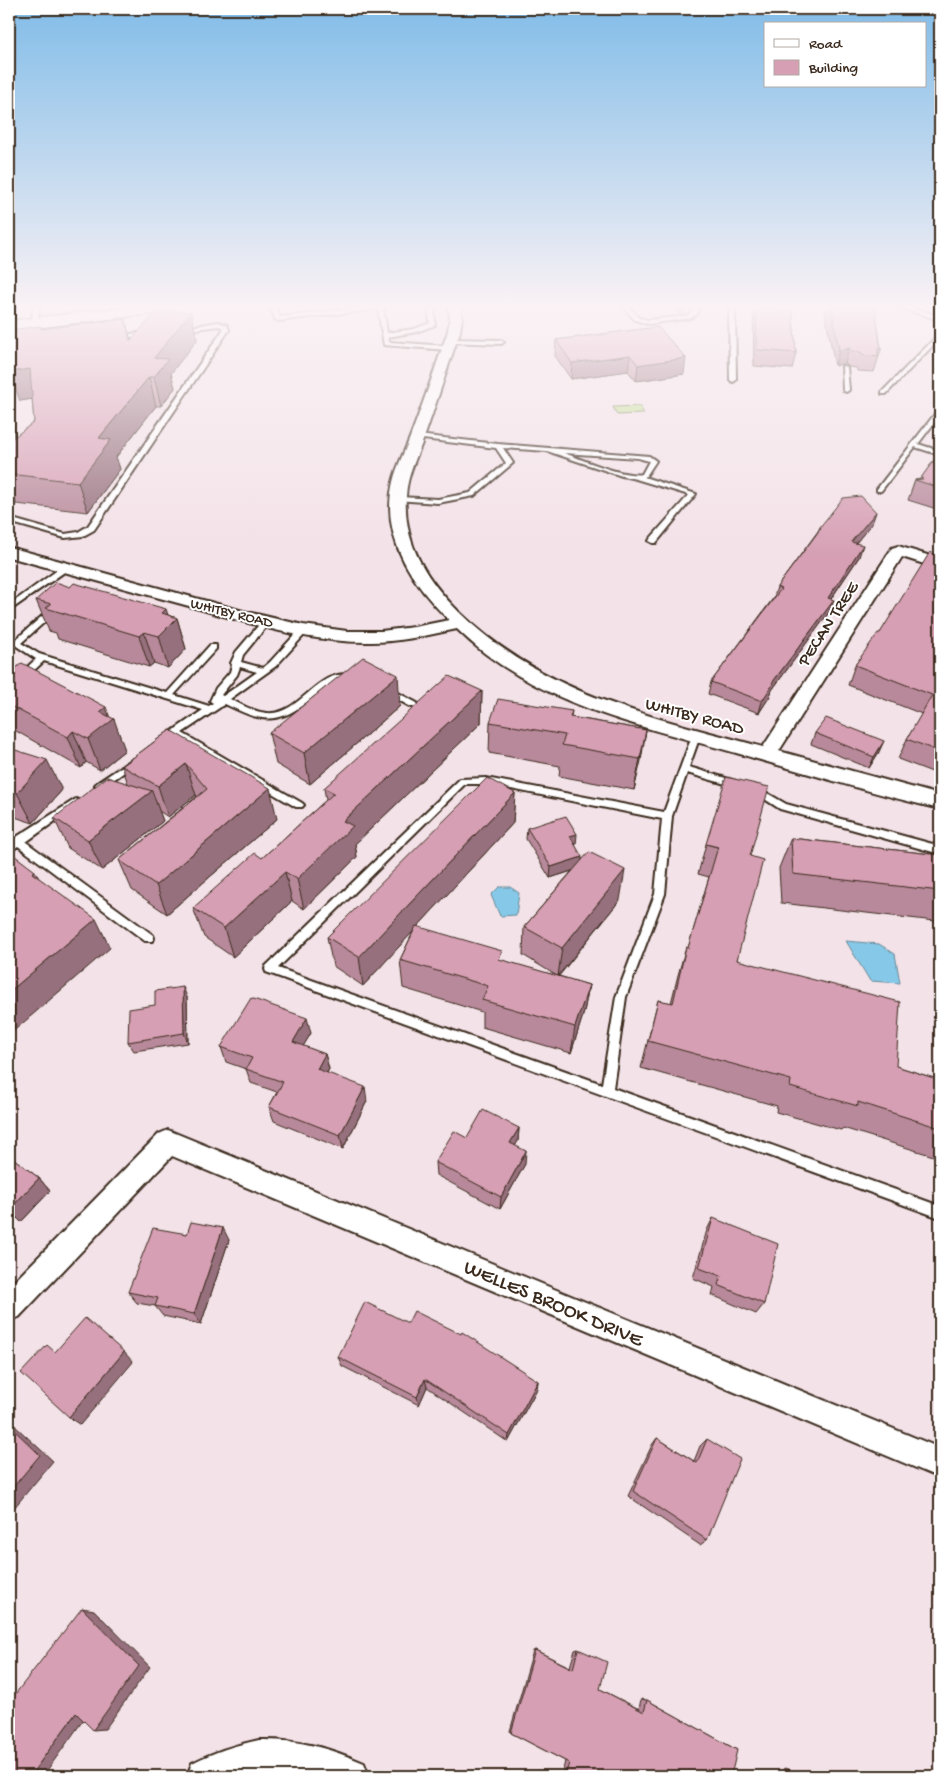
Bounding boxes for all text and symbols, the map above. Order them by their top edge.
legend [764,22,926,88]
text: Road [809,36,843,54]
text: Building [808,60,858,78]
street label: PECAN TREE [794,578,865,671]
street label: WHITBY ROAD [188,595,275,633]
street label: WHITBY ROAD [643,694,746,741]
street label: WELLES BROOK DRIVE [459,1256,647,1355]

